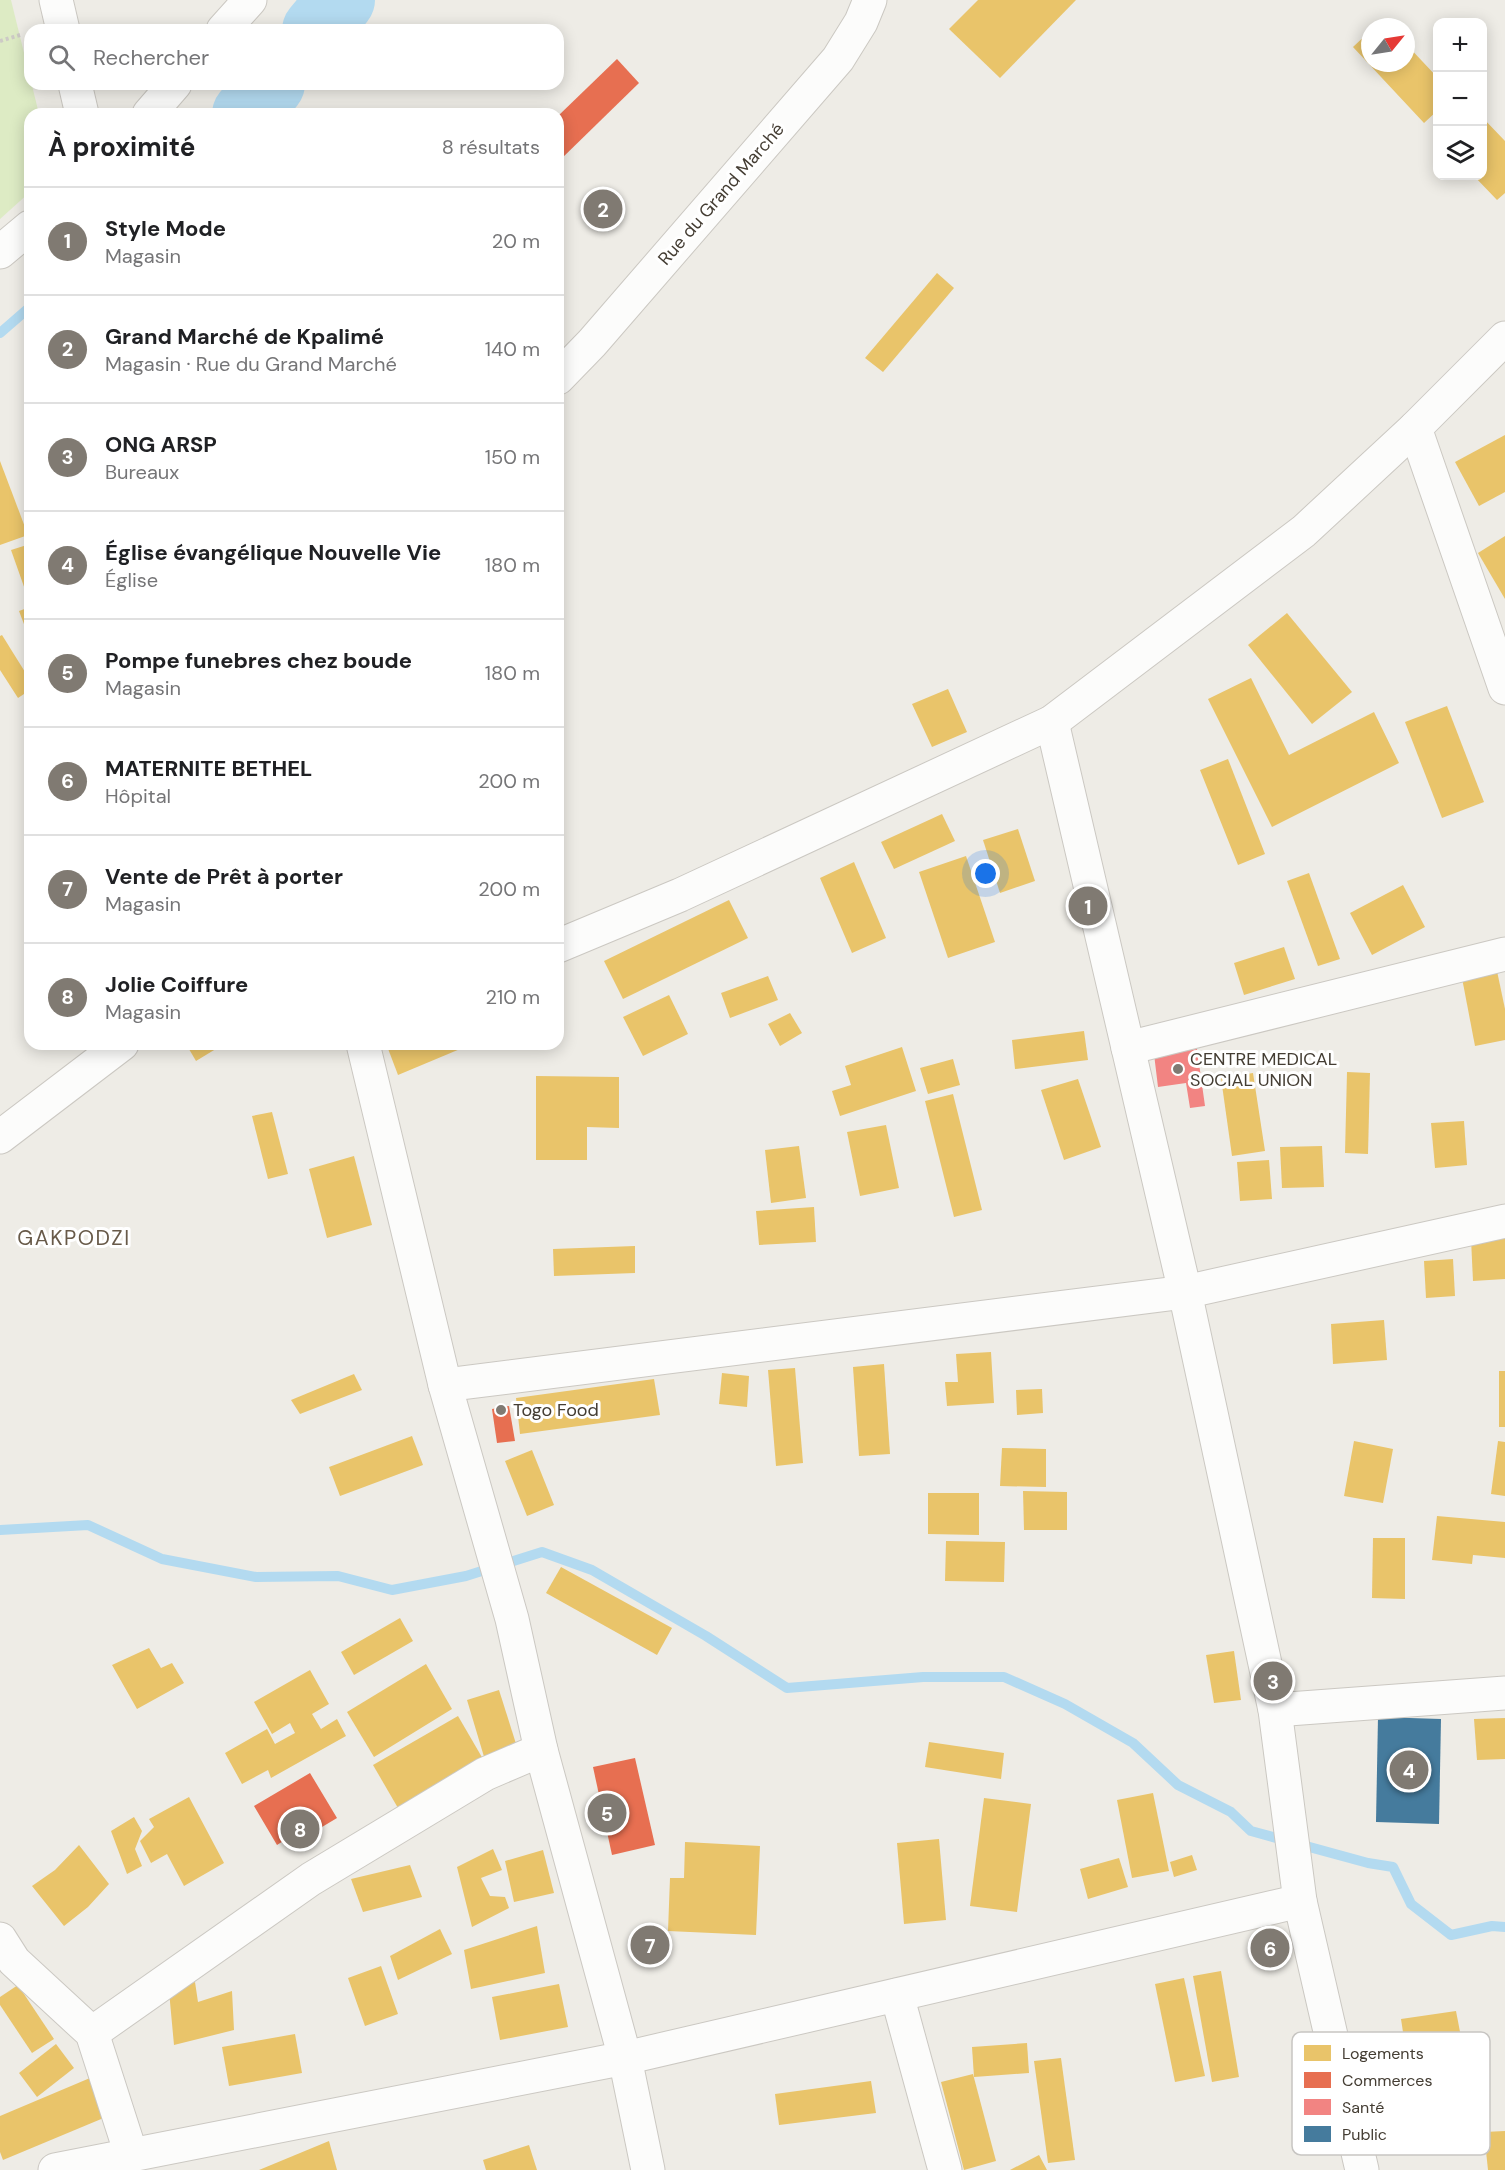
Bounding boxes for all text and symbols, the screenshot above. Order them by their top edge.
north arrow [1361,18,1415,72]
map controls [1433,18,1487,180]
button: + [1433,18,1487,72]
search box [24,24,564,90]
icon: search [45,41,78,74]
text: Rechercher [93,43,209,72]
button: − [1433,72,1487,126]
street label: Rue du Grand Marché [653,118,789,270]
button: layers [1433,126,1487,180]
text: À proximité [48,130,195,164]
text: 8 résultats [442,134,540,160]
pin: 2 [584,186,622,232]
text: Style Mode [105,214,226,243]
text: 1 [64,228,71,254]
text: 20 m [492,228,540,254]
text: Magasin [105,243,181,269]
text: Grand Marché de Kpalimé [105,322,384,351]
text: 2 [62,336,73,362]
text: 140 m [485,336,540,362]
text: Magasin · Rue du Grand Marché [105,351,397,377]
text: ONG ARSP [105,430,217,459]
text: 3 [61,444,74,470]
text: 150 m [485,444,540,470]
text: Bureaux [105,459,179,485]
text: Église évangélique Nouvelle Vie [105,538,441,567]
text: 4 [61,552,74,578]
text: 180 m [485,552,540,578]
text: Église [105,567,158,593]
text: Pompe funebres chez boude [105,646,412,675]
text: 5 [61,660,74,686]
text: 180 m [485,660,540,686]
text: Magasin [105,675,181,701]
text: MATERNITE BETHEL [105,754,312,783]
text: 6 [61,768,74,794]
text: 200 m [478,768,540,794]
text: Hôpital [105,783,171,809]
your location [971,859,1000,888]
text: Vente de Prêt à porter [105,862,343,891]
text: 7 [62,876,73,902]
text: 200 m [478,876,540,902]
pin: 1 [1068,884,1108,928]
text: Magasin [105,891,181,917]
text: Jolie Coiffure [105,970,248,999]
text: 8 [61,984,74,1010]
text: 210 m [485,984,540,1010]
text: Magasin [105,999,181,1025]
place label: CENTRE MEDICAL SOCIAL UNION [1190,1047,1337,1092]
marker: CENTRE MEDICAL SOCIAL UNION [1171,1062,1185,1076]
district label: GAKPODZI [17,1224,131,1252]
place label: Togo Food [513,1398,599,1422]
marker: Togo Food [494,1403,508,1417]
pin: 3 [1254,1658,1292,1704]
pin: 4 [1390,1748,1428,1792]
pin: 5 [588,1790,626,1836]
pin: 8 [280,1806,320,1852]
pin: 7 [630,1922,670,1968]
pin: 6 [1250,1926,1290,1970]
legend [1292,2032,1490,2155]
text: Logements [1342,2043,1424,2064]
text: Commerces [1342,2070,1432,2091]
text: Santé [1342,2097,1384,2118]
text: Public [1342,2124,1387,2145]

